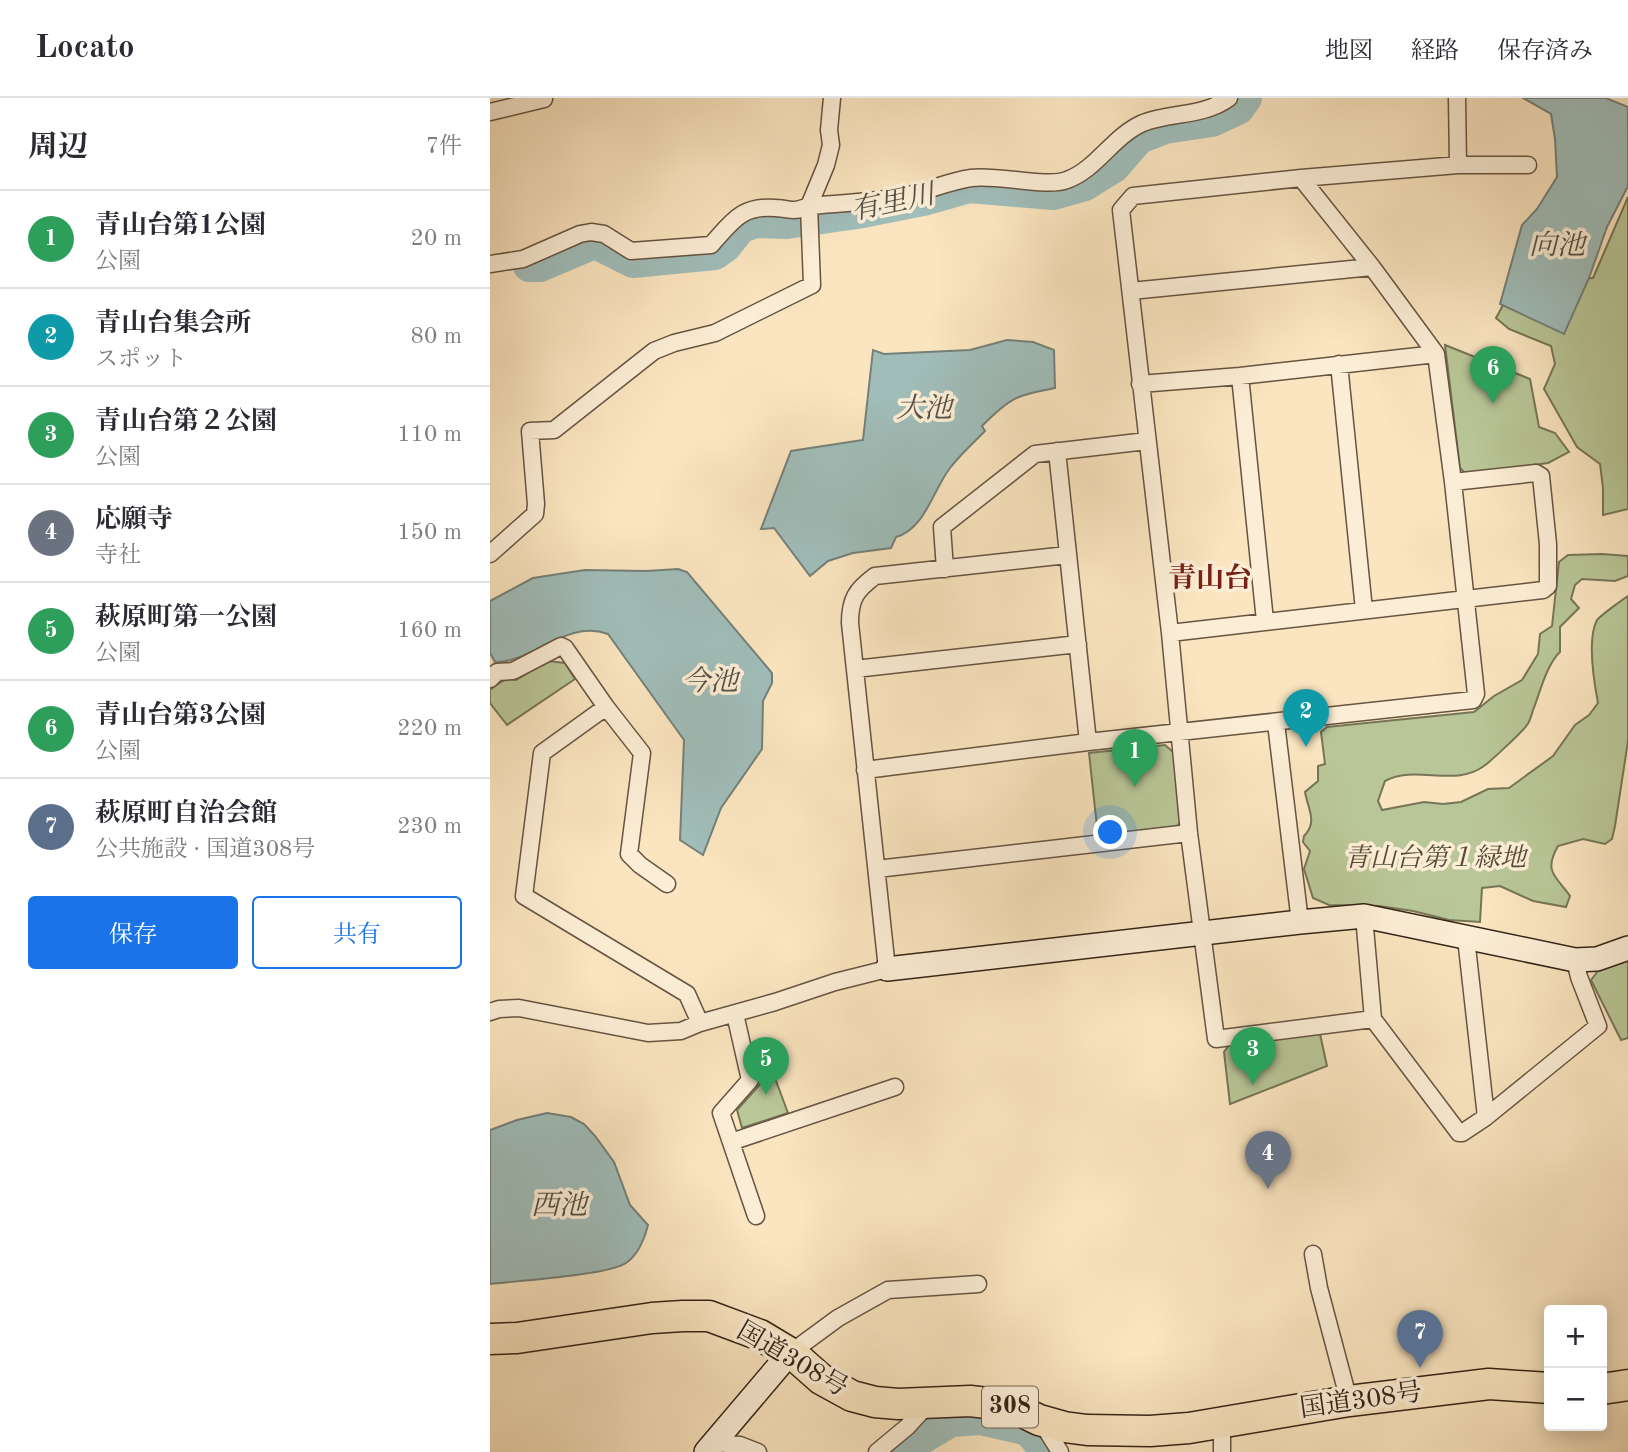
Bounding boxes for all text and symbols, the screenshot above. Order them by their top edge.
text: Locato [35,32,135,65]
text: 地図 [1325,40,1373,64]
text: 経路 [1411,40,1459,64]
text: 保存済み [1497,40,1593,64]
text: 周辺 [28,133,88,163]
text: 7件 [426,135,462,158]
water label: 有里川 [848,178,940,226]
text: 青山台第1公園 [95,213,266,239]
text: 1 [44,227,58,250]
text: 20 m [411,227,462,250]
water label: 向池 [1529,230,1588,261]
text: 公園 [95,250,141,273]
text: 青山台集会所 [95,311,251,337]
text: 2 [44,325,58,348]
text: 80 m [411,325,462,348]
pin: 6 [1470,346,1516,404]
text: スポット [95,348,187,371]
water label: 大池 [896,393,955,424]
text: 青山台第２公園 [95,409,277,435]
text: 3 [44,423,58,446]
text: 110 m [397,423,462,446]
text: 公園 [95,446,141,469]
text: 応願寺 [95,507,173,533]
text: 4 [44,521,58,544]
text: 150 m [397,521,462,544]
text: 寺社 [95,544,141,567]
district label: 青山台 [1168,563,1252,594]
text: 萩原町第一公園 [95,605,277,631]
text: 5 [44,619,58,642]
text: 160 m [397,619,462,642]
text: 公園 [95,642,141,665]
water label: 今池 [682,666,741,697]
pin: 2 [1283,689,1329,747]
text: 青山台第3公園 [95,703,266,729]
text: 6 [44,717,58,740]
text: 220 m [397,717,462,740]
pin: 1 [1112,729,1158,787]
text: 公園 [95,740,141,763]
text: 萩原町自治会館 [95,801,277,827]
text: 7 [44,815,58,838]
text: 230 m [397,815,462,838]
your location [1093,815,1127,849]
text: 公共施設 · 国道308号 [95,838,315,861]
park label: 青山台第１緑地 [1344,844,1529,872]
button: 保存 [28,896,238,969]
button: 共有 [252,896,462,969]
pin: 3 [1230,1027,1276,1085]
pin: 5 [743,1037,789,1095]
pin: 4 [1245,1131,1291,1189]
water label: 西池 [531,1190,590,1221]
map controls [1544,1305,1607,1431]
button: + [1544,1305,1607,1368]
pin: 7 [1397,1310,1443,1368]
street label: 国道308号 [732,1316,853,1402]
button: − [1544,1368,1607,1431]
street label: 国道308号 [1298,1378,1424,1422]
road number: 308 [982,1386,1038,1428]

